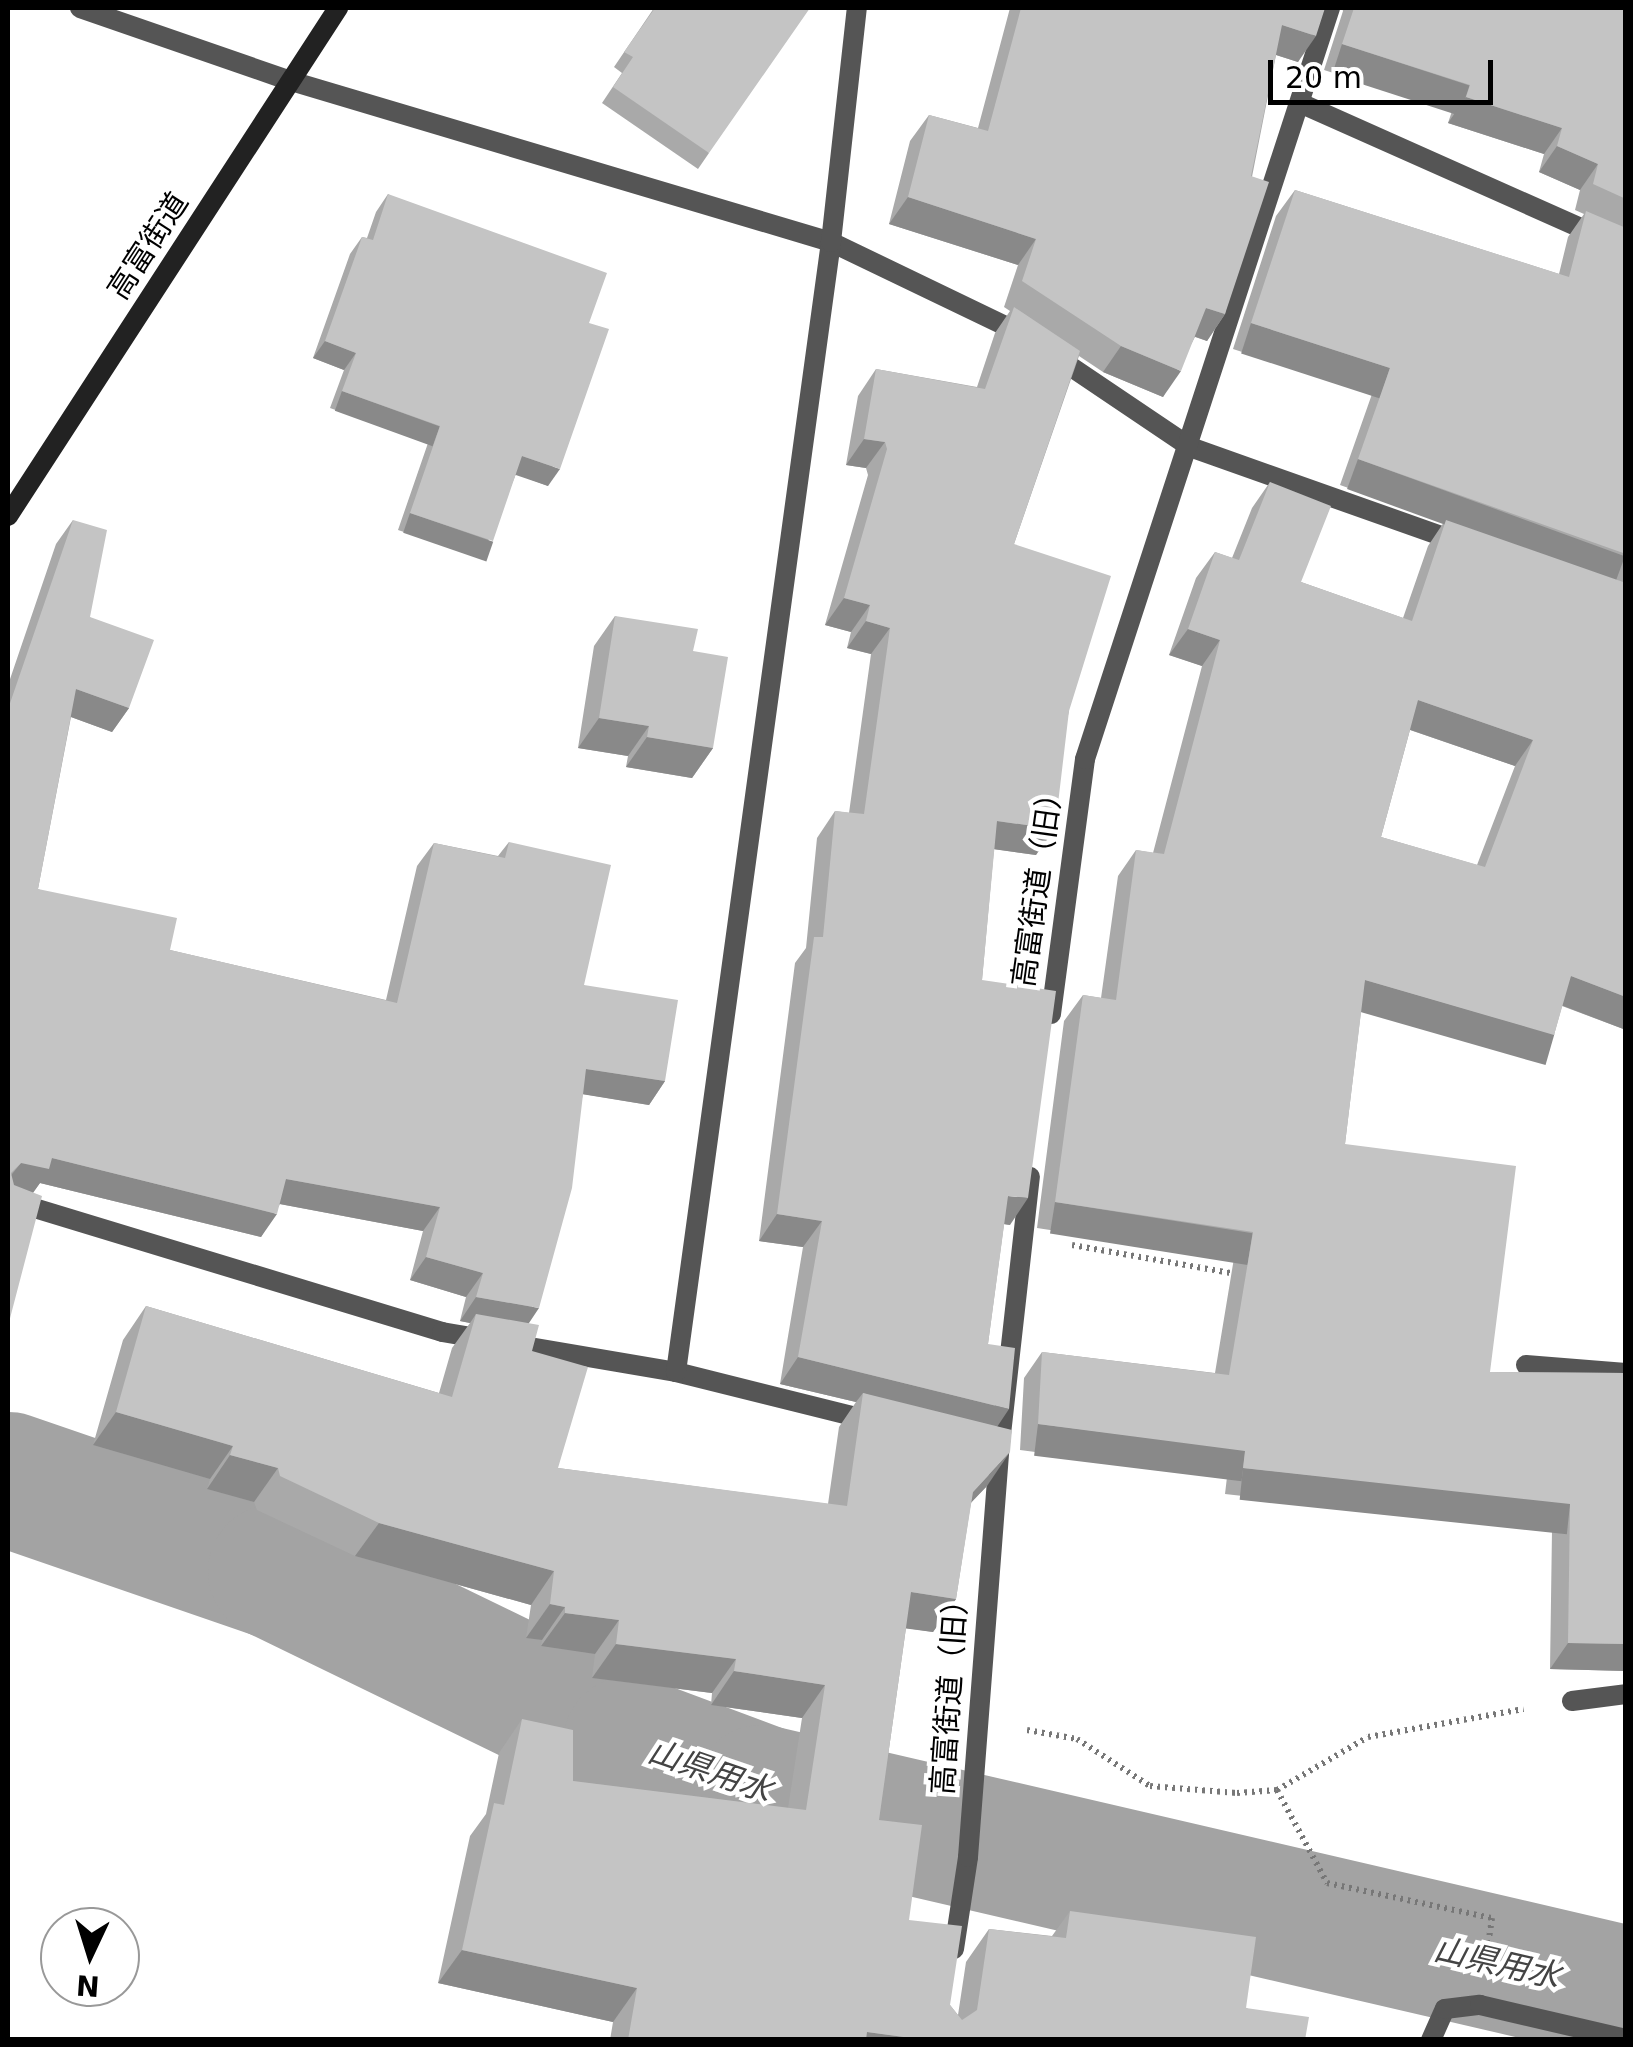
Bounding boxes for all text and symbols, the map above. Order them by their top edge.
scale bar [1273,40,1498,102]
text: 20 m [1285,60,1362,95]
street label: 高富街道 [100,186,196,306]
street label: 高富街道（旧） [1006,777,1070,989]
street label: 高富街道（旧） [925,1584,975,1796]
water label: 山県用水 [643,1732,777,1810]
north arrow [40,1907,140,2007]
water label: 山県用水 [1430,1930,1564,1996]
text: N [75,1968,101,2003]

